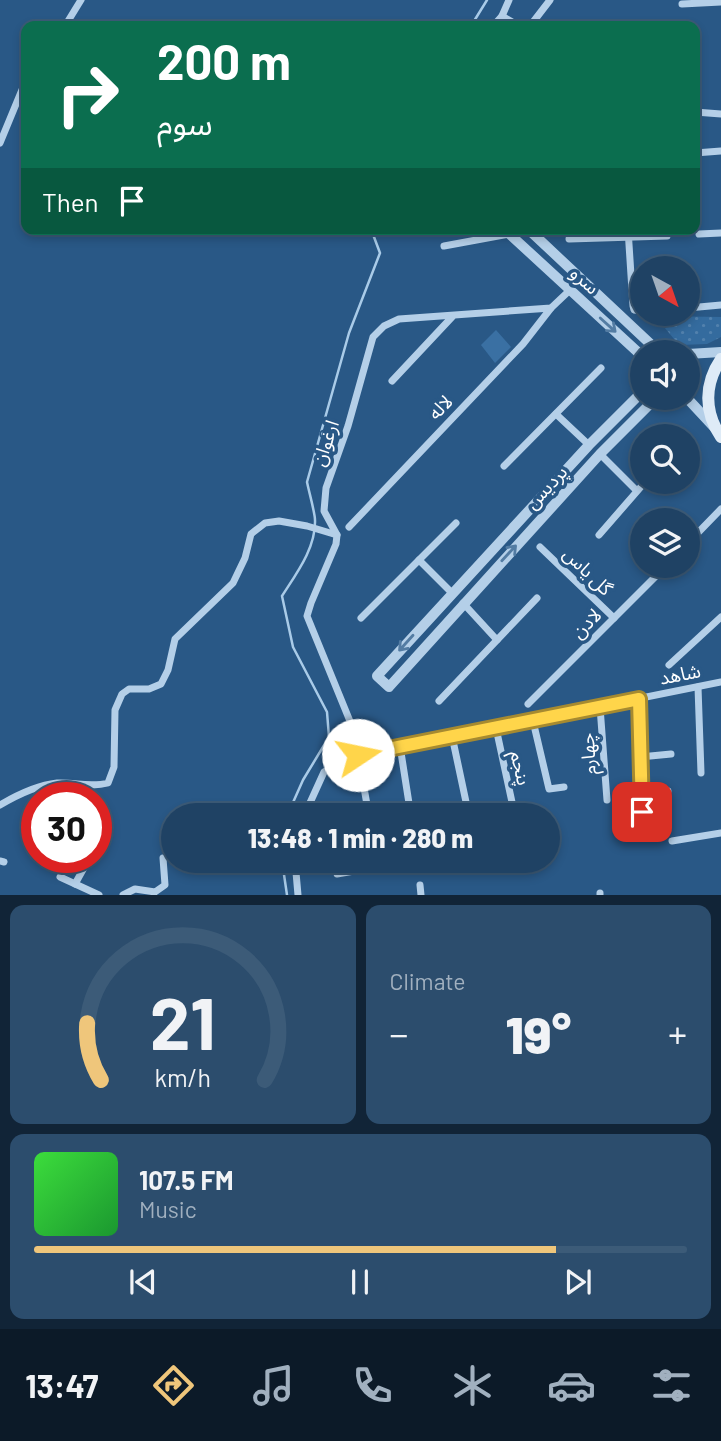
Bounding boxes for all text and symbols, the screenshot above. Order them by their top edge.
text: 200 m [157,31,291,90]
icon: right [42,49,133,140]
text: سوم [157,103,213,141]
icon: arrive [113,182,151,220]
text: Then [42,186,99,217]
north arrow [630,256,700,326]
map controls [630,256,700,578]
street label: سرو [565,261,605,299]
one-way arrow [599,317,617,333]
button: sound [630,340,700,410]
street label: لاله [423,390,457,424]
street label: ارغوان [306,417,344,469]
button: search [630,424,700,494]
street label: پردیس [520,460,573,515]
button: layers [630,508,700,578]
street label: گل یاس [558,542,619,601]
one-way arrow [501,544,517,562]
street label: لادن [566,603,605,642]
one-way arrow [399,634,415,652]
street label: شاهد [657,658,702,689]
position arrow [321,718,395,792]
street label: چهارم [575,732,604,776]
street label: پنجم [502,748,537,788]
speed limit sign: 30 [21,782,112,873]
pin [612,782,672,842]
icon: arrive [623,793,661,831]
text: 13:48 · 1 min · 280 m [248,822,473,853]
text: Climate [390,967,466,995]
text: 21 [150,978,216,1066]
text: 19° [505,1002,571,1064]
text: − [390,1010,409,1056]
text: + [668,1010,687,1056]
text: km/h [154,1062,211,1092]
text: 107.5 FM [139,1164,234,1195]
text: Music [139,1195,197,1223]
icon: previous [124,1263,162,1301]
icon: pause [341,1263,379,1301]
icon: next [559,1263,597,1301]
icon: directions [149,1361,198,1410]
icon: music [249,1361,298,1410]
icon: phone [348,1361,397,1410]
icon: climate [448,1361,497,1410]
icon: car [547,1361,596,1410]
icon: filters [647,1361,696,1410]
text: 13:47 [25,1366,98,1404]

